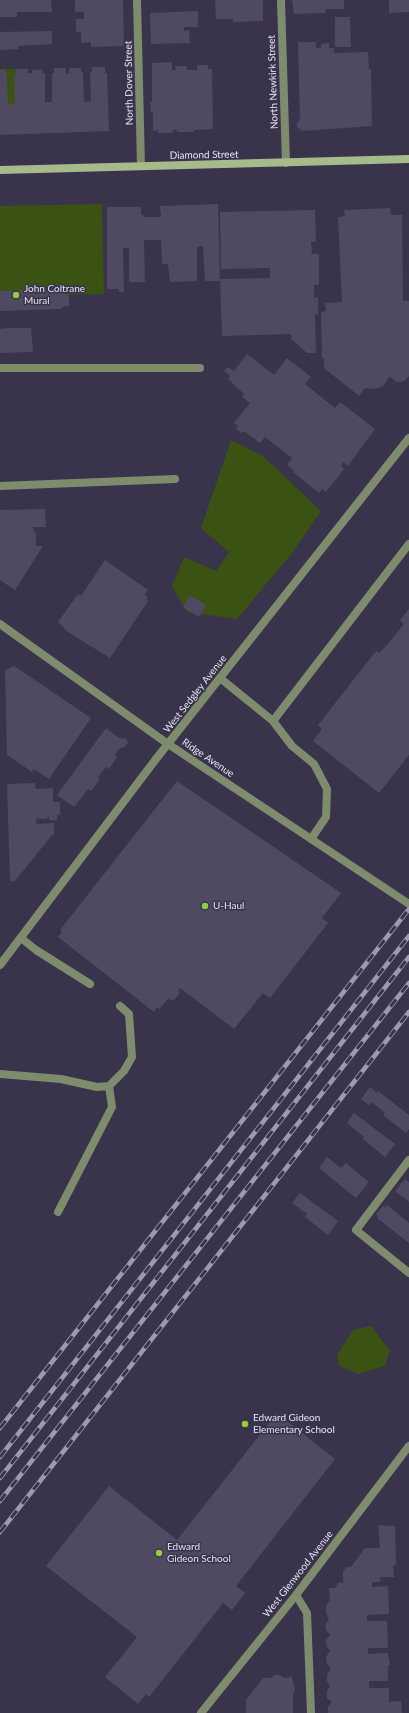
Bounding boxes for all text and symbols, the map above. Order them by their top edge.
street label: North Newkirk Street [265,35,281,129]
street label: North Dover Street [122,41,136,125]
street label: Diamond Street [169,148,239,162]
place label: John Coltrane Mural [24,283,85,306]
marker: John Coltrane Mural [11,290,21,300]
street label: West Sedgley Avenue [161,653,229,735]
street label: Ridge Avenue [180,736,236,780]
place label: U-Haul [213,900,244,912]
marker: U-Haul [200,901,210,911]
place label: Edward Gideon Elementary School [253,1412,335,1436]
marker: Edward Gideon Elementary School [240,1419,250,1429]
street label: West Glenwood Avenue [261,1528,335,1620]
place label: Edward Gideon School [167,1541,231,1564]
marker: Edward Gideon School [154,1548,164,1558]

